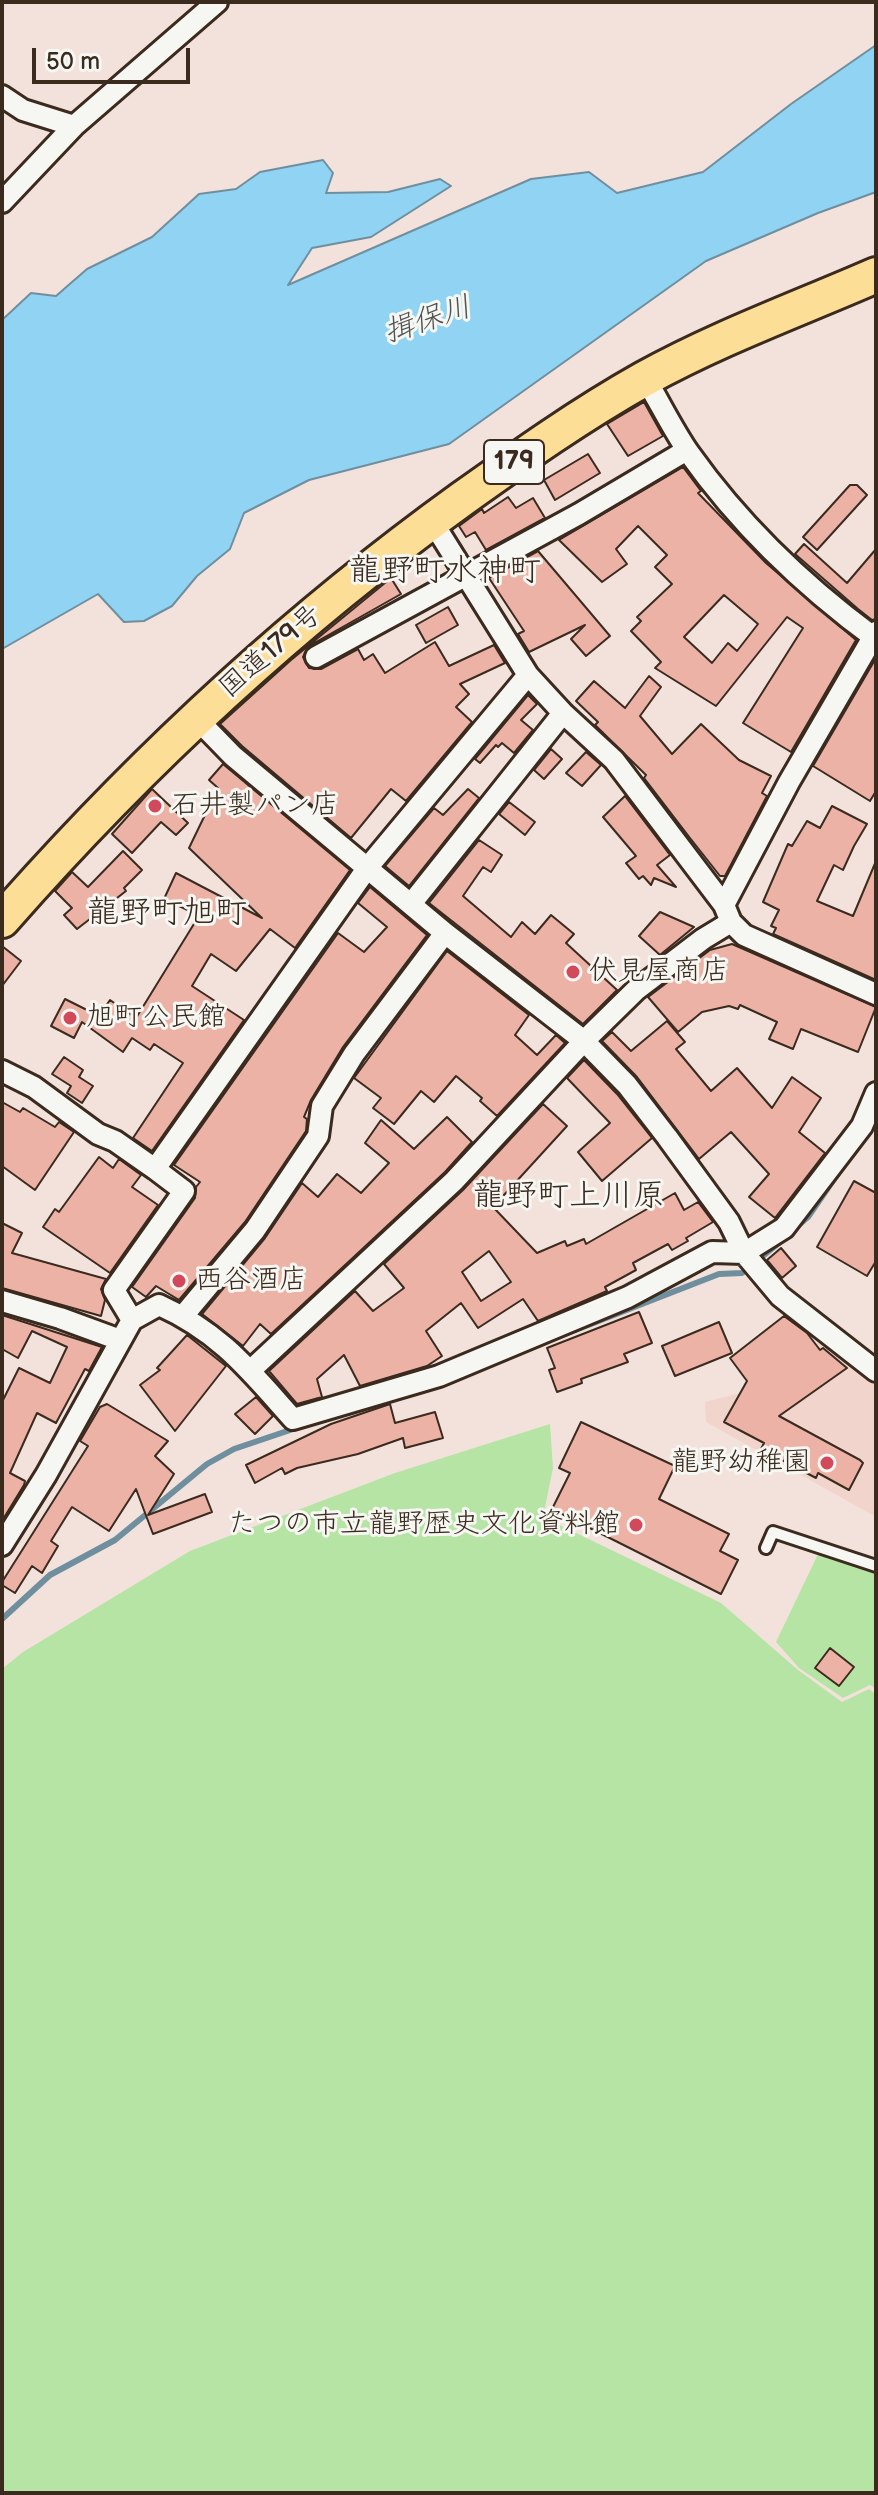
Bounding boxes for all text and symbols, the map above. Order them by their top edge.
scale bar [36,32,194,82]
text: 50 m [46,47,100,76]
water label: 揖保川 [380,290,476,352]
road number: 179 [484,440,544,484]
district label: 龍野町水神町 [349,553,541,591]
street label: 国道179号 [213,598,329,706]
place label: 石井製パン店 [171,789,339,823]
marker: 石井製パン店 [146,797,164,815]
district label: 龍野町旭町 [87,895,247,933]
place label: 伏見屋商店 [589,955,729,989]
marker: 伏見屋商店 [564,963,582,981]
place label: 旭町公民館 [86,1001,226,1035]
marker: 旭町公民館 [61,1009,79,1027]
district label: 龍野町上川原 [473,1178,665,1216]
place label: 西谷酒店 [195,1264,307,1298]
marker: 西谷酒店 [170,1272,188,1290]
place label: 龍野幼稚園 [671,1446,811,1480]
marker: 龍野幼稚園 [818,1454,836,1472]
place label: たつの市立龍野歴史文化資料館 [228,1508,620,1542]
marker: たつの市立龍野歴史文化資料館 [627,1516,645,1534]

